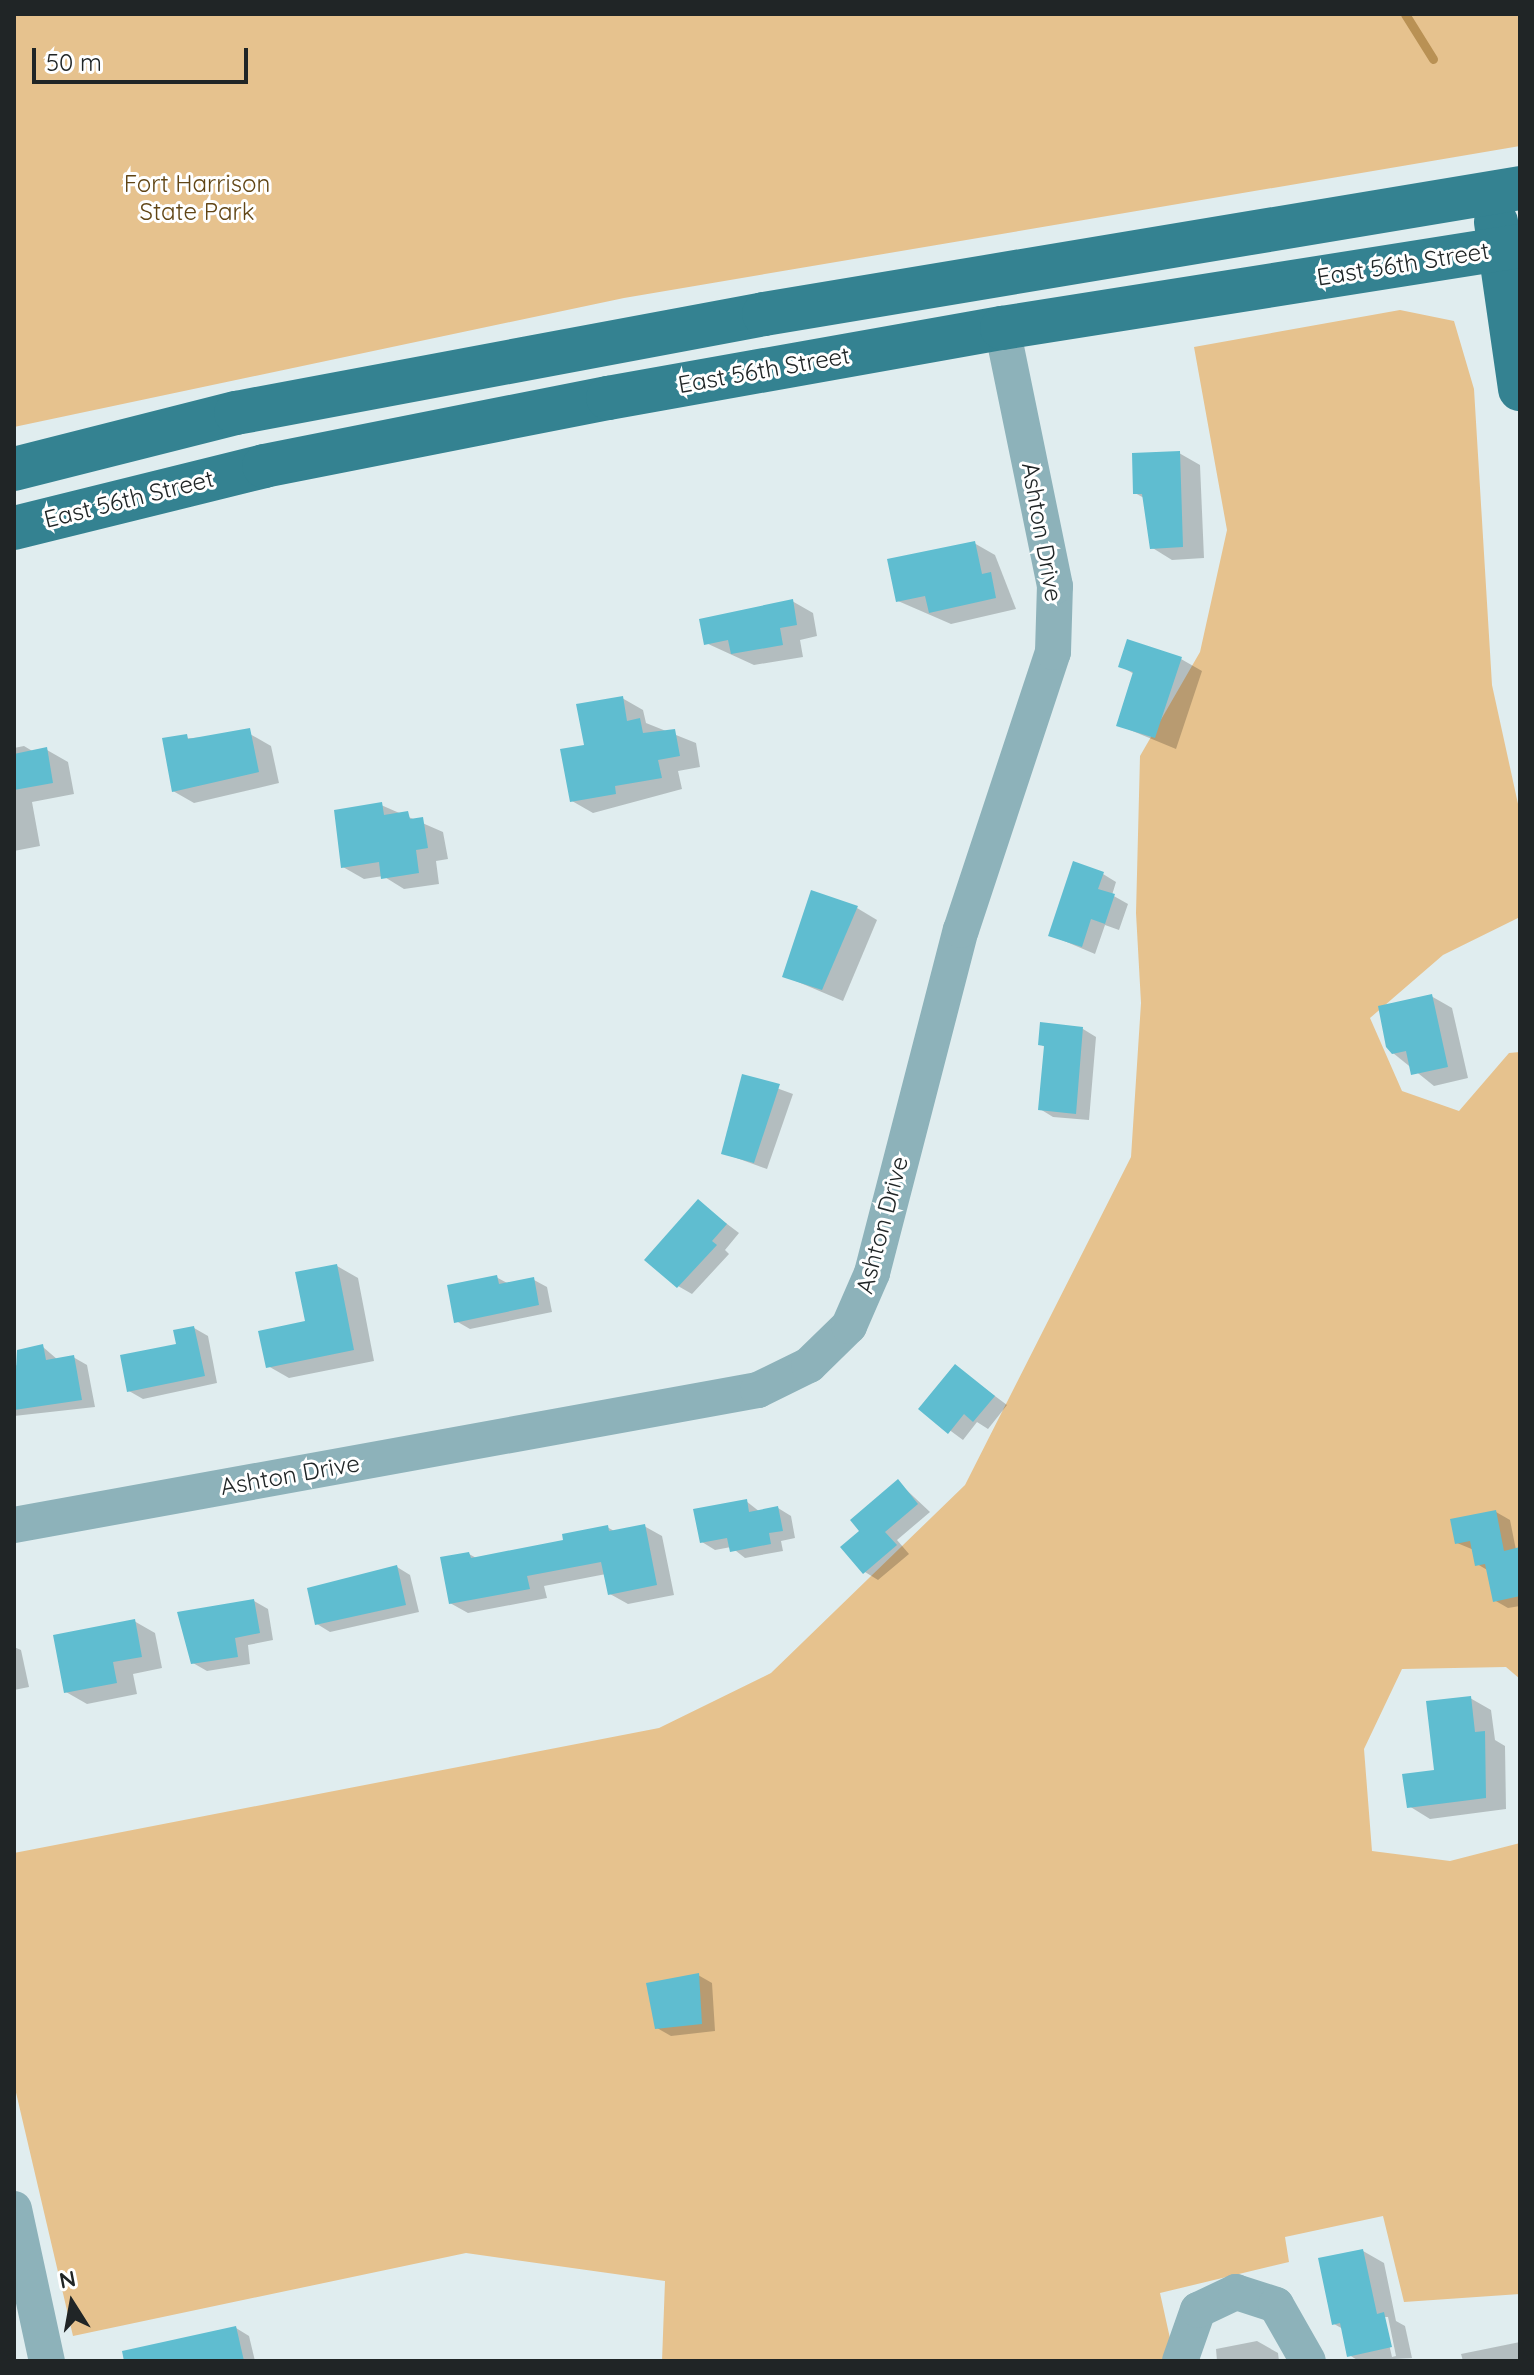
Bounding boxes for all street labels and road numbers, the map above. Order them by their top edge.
street label: East 56th Street [1315,236,1491,292]
street label: East 56th Street [676,341,852,399]
street label: Ashton Drive [1016,460,1068,604]
street label: East 56th Street [41,464,217,534]
street label: Ashton Drive [850,1153,914,1297]
street label: Ashton Drive [218,1449,362,1501]

